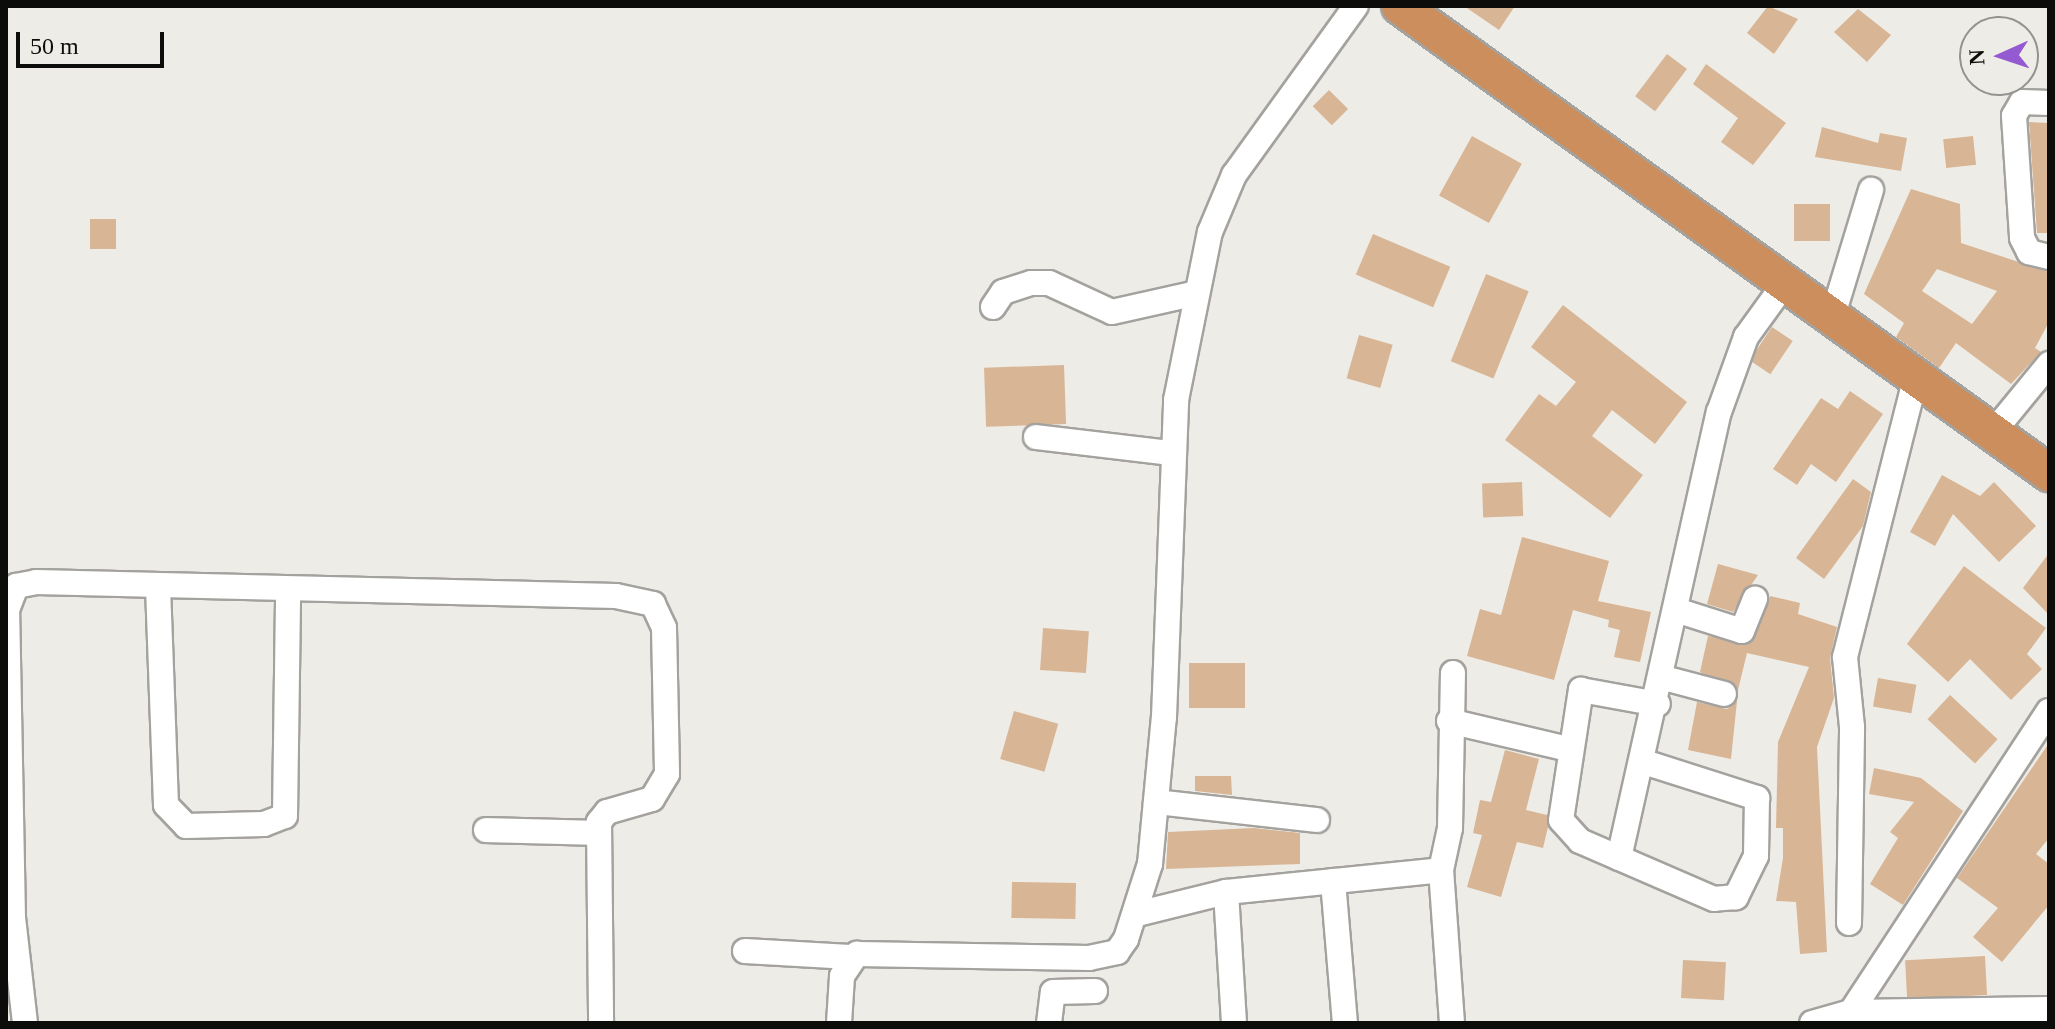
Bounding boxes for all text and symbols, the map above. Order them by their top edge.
scale bar [20,16,168,66]
north arrow [1959,16,2039,96]
text: 50 m [30,33,79,59]
text: N [1964,49,1989,66]

